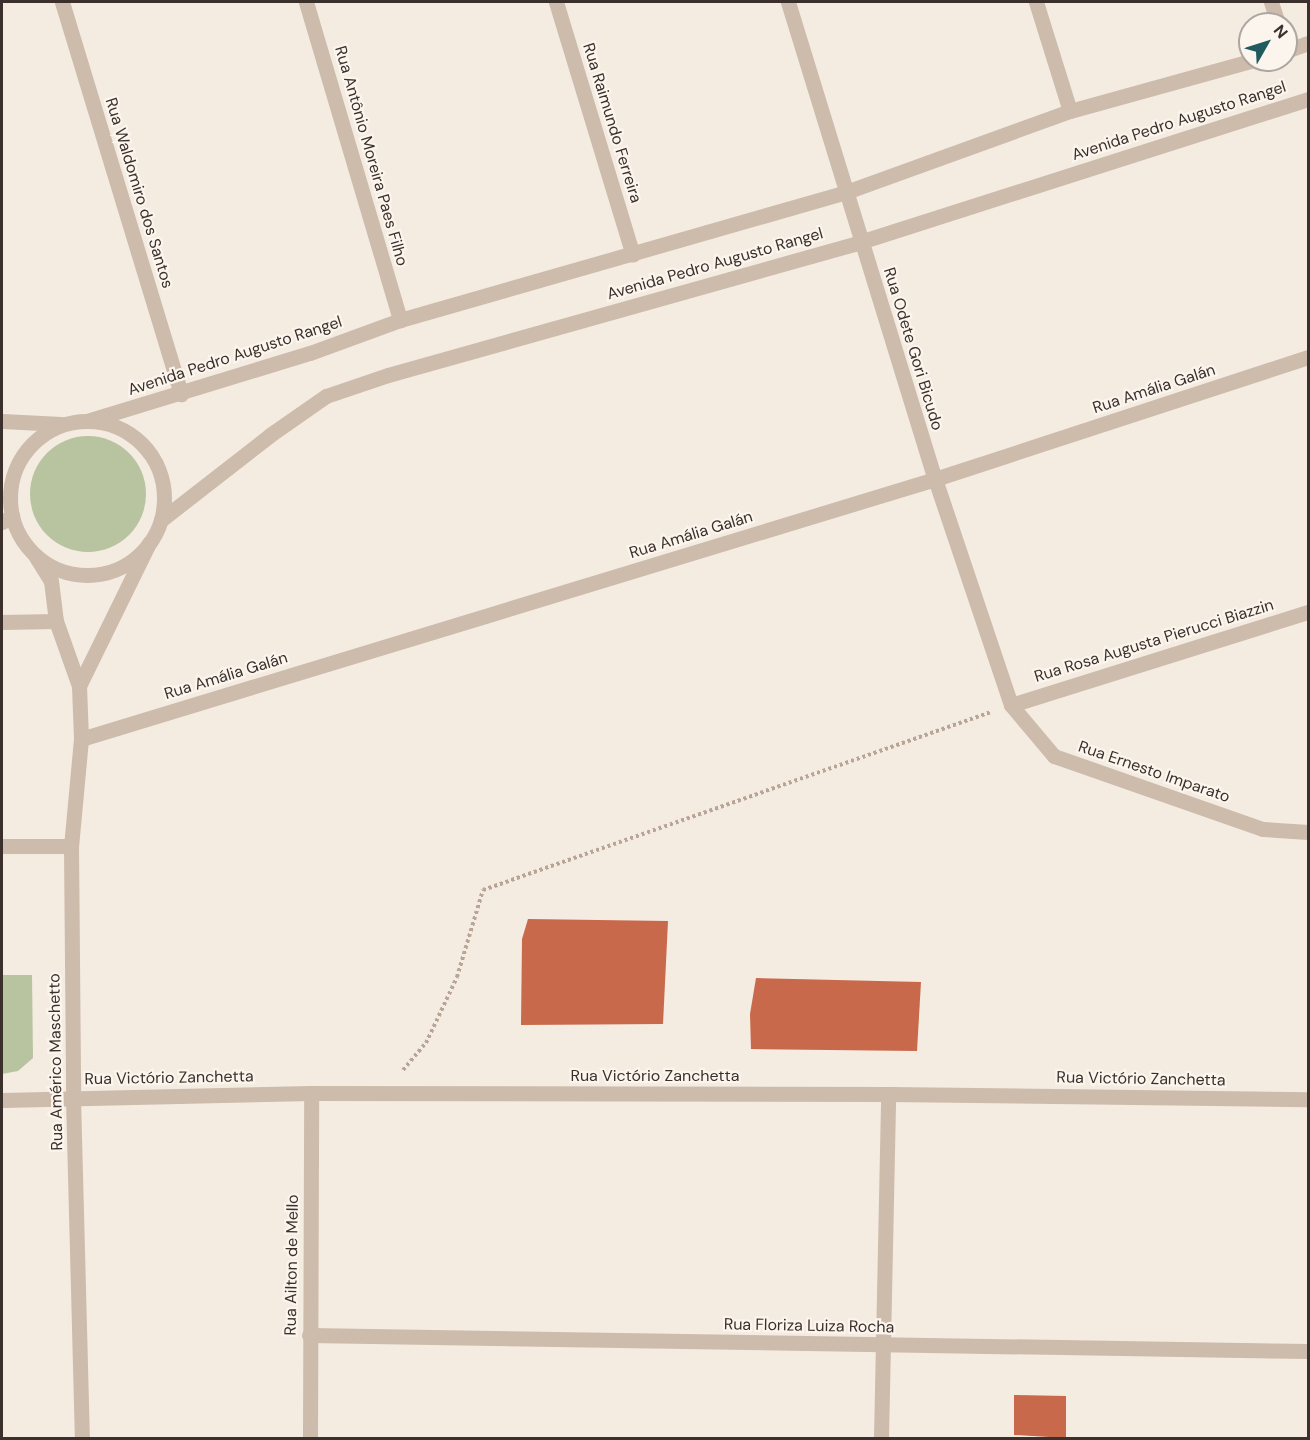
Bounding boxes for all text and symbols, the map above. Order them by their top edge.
north arrow [1238,12,1298,72]
text: N [1269,20,1293,43]
street label: Rua Raimundo Ferreira [579,41,645,205]
street label: Rua Antônio Moreira Paes Filho [330,44,412,268]
street label: Avenida Pedro Augusto Rangel [1070,77,1288,165]
street label: Rua Waldomiro dos Santos [101,95,177,291]
street label: Avenida Pedro Augusto Rangel [605,224,825,304]
street label: Rua Odete Gori Bicudo [879,265,947,433]
street label: Avenida Pedro Augusto Rangel [126,312,344,400]
street label: Rua Amália Galán [1090,360,1218,418]
street label: Rua Amália Galán [627,507,755,563]
street label: Rua Rosa Augusta Pierucci Biazzin [1032,595,1276,687]
street label: Rua Amália Galán [162,648,290,704]
street label: Rua Ernesto Imparato [1076,737,1232,807]
street label: Rua Américo Maschetto [45,973,67,1151]
street label: Rua Victório Zanchetta [570,1066,740,1086]
street label: Rua Victório Zanchetta [84,1067,254,1089]
street label: Rua Victório Zanchetta [1056,1068,1226,1090]
street label: Rua Ailton de Mello [281,1194,303,1336]
street label: Rua Floriza Luiza Rocha [724,1315,894,1337]

